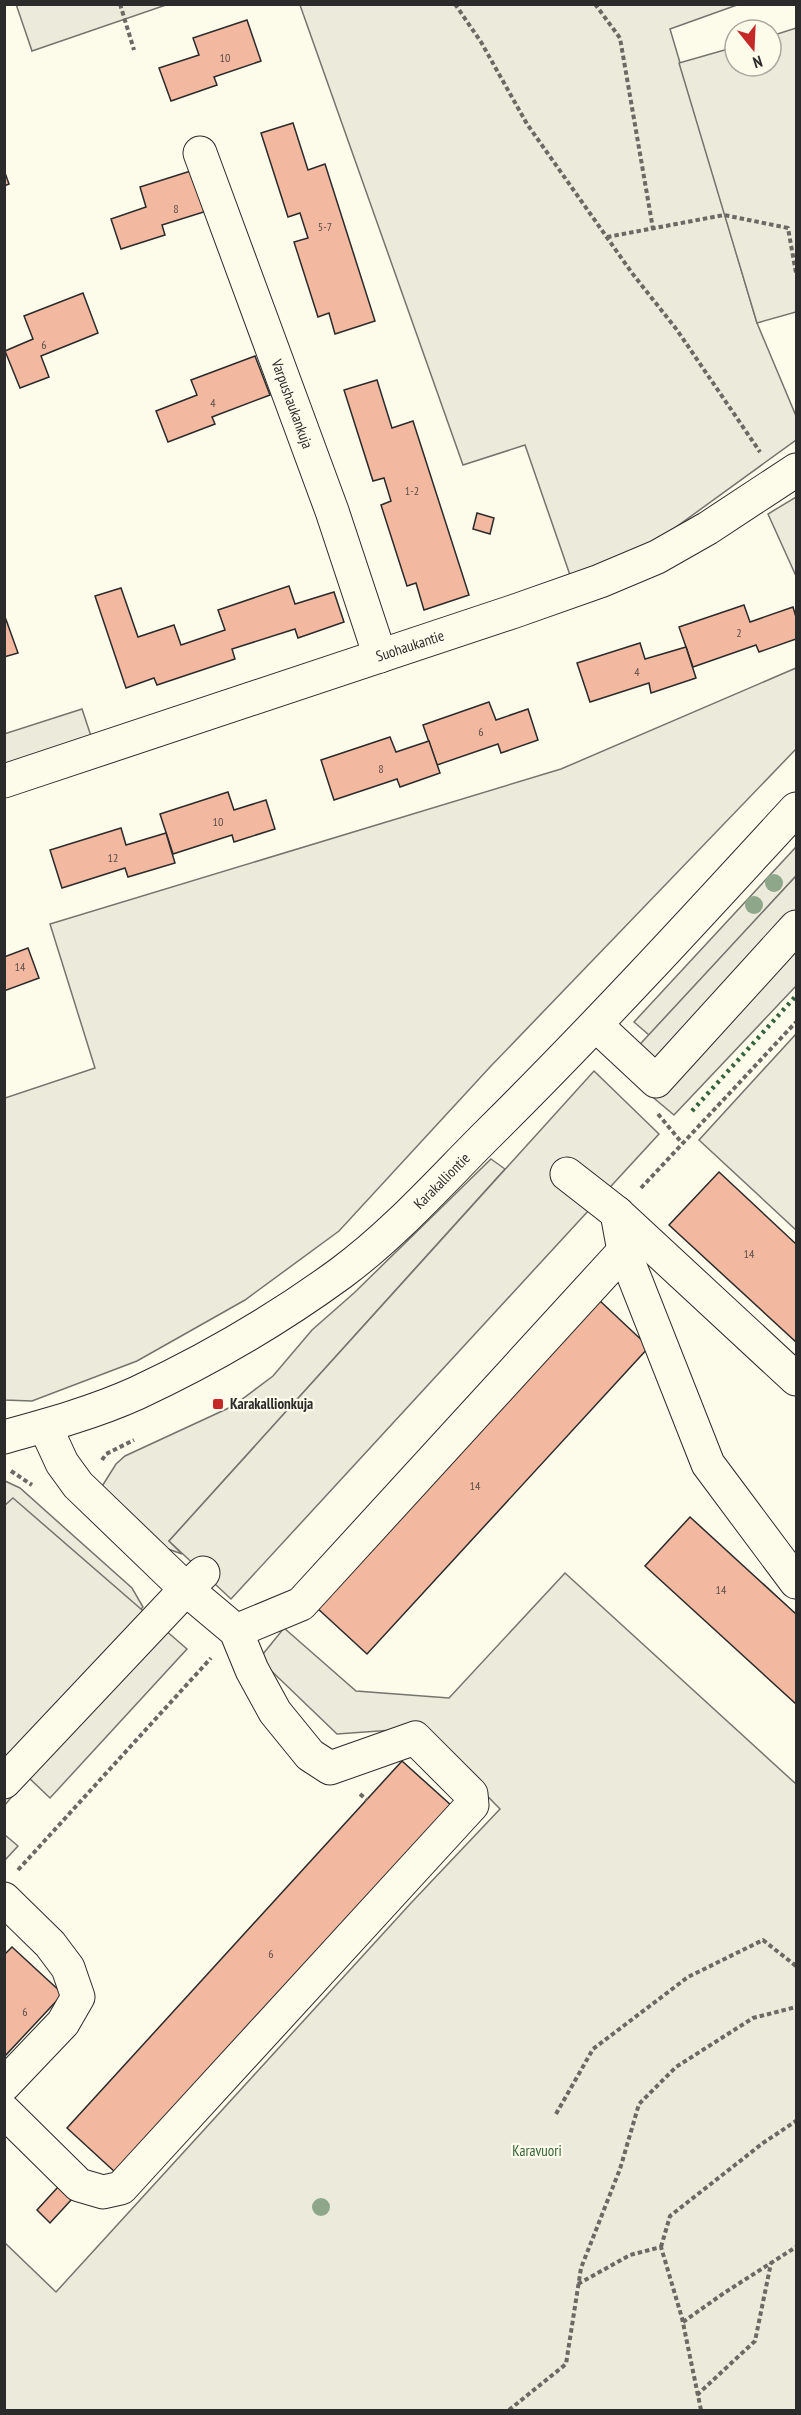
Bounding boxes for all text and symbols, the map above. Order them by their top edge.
north arrow [723,18,783,78]
house number: 10 [220,50,230,65]
text: N [750,51,765,73]
house number: 8 [173,201,179,216]
house number: 5-7 [318,219,332,234]
house number: 6 [41,337,47,352]
street label: Varpushaukankuja [267,356,317,451]
house number: 4 [210,395,216,410]
house number: 1-2 [405,483,419,498]
house number: 2 [736,625,742,640]
street label: Suohaukantie [373,626,446,665]
house number: 4 [634,664,640,679]
house number: 6 [478,724,484,739]
house number: 8 [378,761,384,776]
house number: 10 [213,814,223,829]
house number: 12 [108,850,118,865]
house number: 14 [15,959,26,974]
street label: Karakalliontie [410,1149,474,1213]
house number: 14 [744,1246,755,1261]
place label: Karakallionkuja [230,1394,313,1413]
marker: Karakallionkuja [211,1397,225,1411]
house number: 14 [470,1478,481,1493]
house number: 14 [716,1582,727,1597]
house number: 6 [268,1946,274,1961]
house number: 6 [22,2004,28,2019]
park label: Karavuori [512,2141,562,2160]

